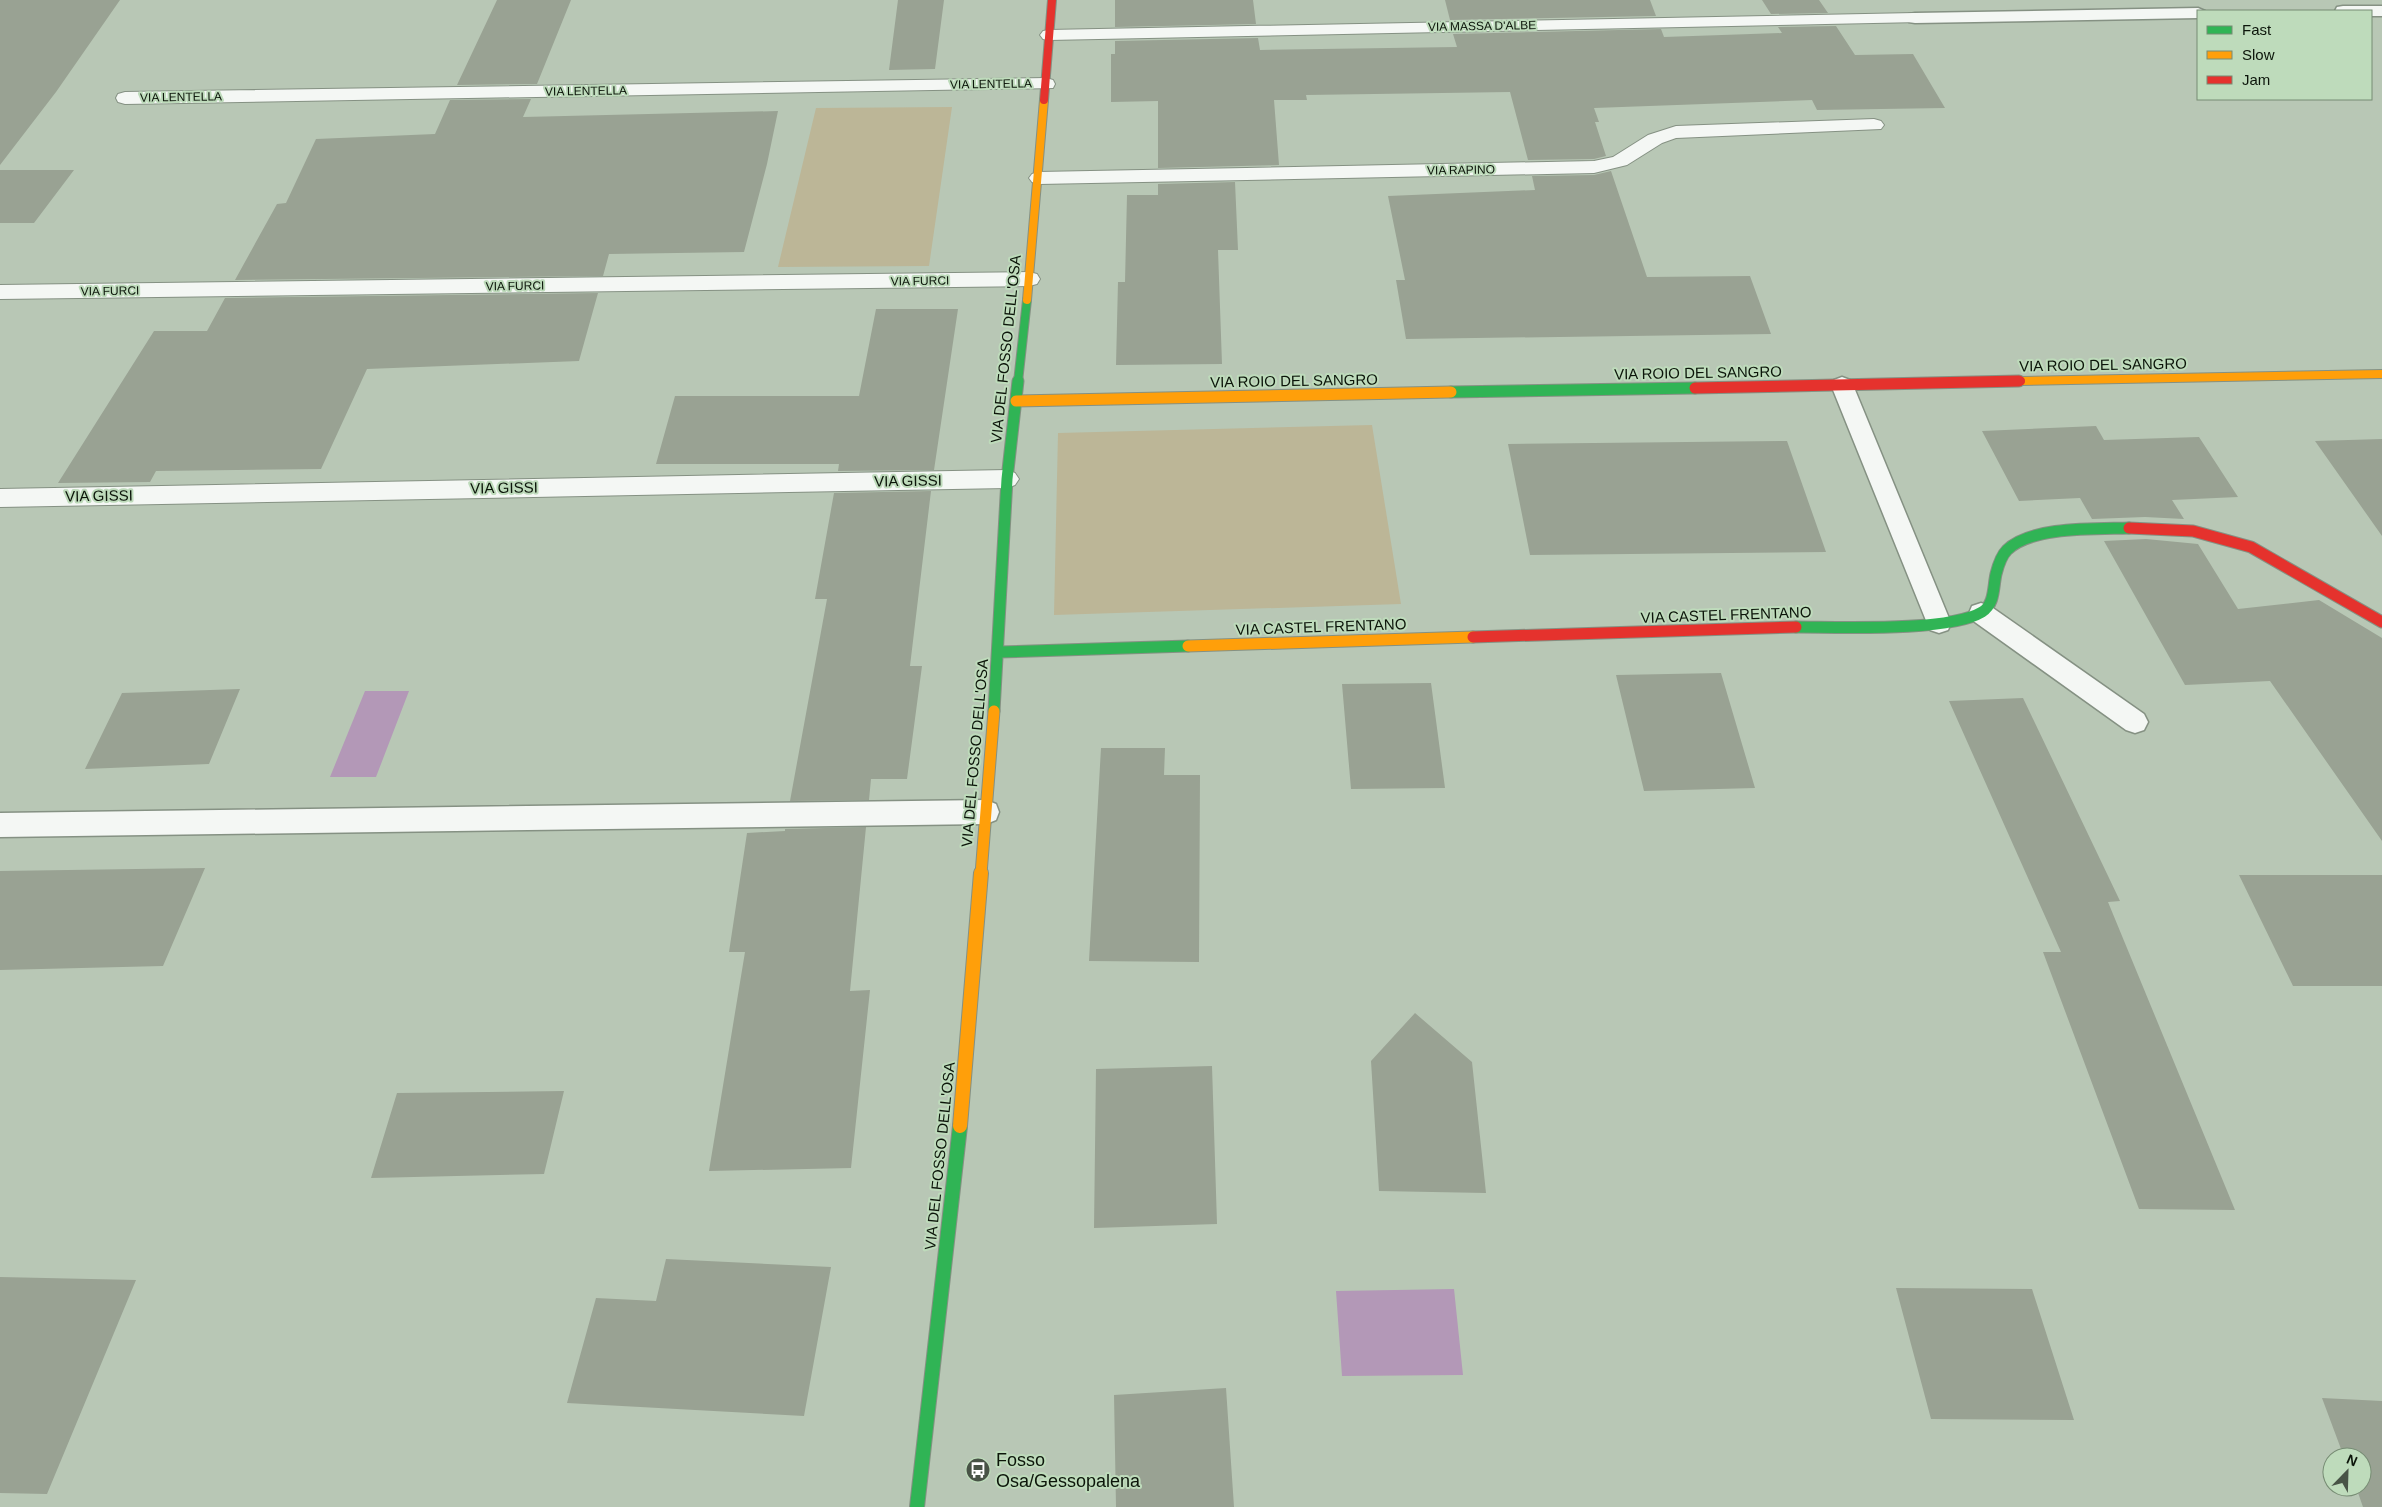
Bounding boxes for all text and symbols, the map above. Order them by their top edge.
legend [2197,10,2372,100]
street label: VIA MASSA D'ALBE [1428,18,1536,34]
text: Fast [2242,21,2272,38]
text: Slow [2242,46,2275,63]
text: Jam [2242,71,2270,88]
street label: VIA LENTELLA [950,76,1032,92]
street label: VIA LENTELLA [545,83,627,99]
street label: VIA LENTELLA [140,89,222,105]
street label: VIA RAPINO [1427,162,1495,178]
street label: VIA DEL FOSSO DELL'OSA [987,254,1024,444]
street label: VIA FURCI [891,273,949,289]
street label: VIA FURCI [486,278,544,294]
street label: VIA FURCI [81,283,139,299]
street label: VIA ROIO DEL SANGRO [2019,355,2187,374]
street label: VIA ROIO DEL SANGRO [1614,363,1782,382]
street label: VIA ROIO DEL SANGRO [1210,371,1378,390]
street label: VIA GISSI [874,471,942,490]
street label: VIA GISSI [470,478,538,497]
street label: VIA GISSI [65,486,133,505]
street label: VIA CASTEL FRENTANO [1640,603,1812,626]
street label: VIA CASTEL FRENTANO [1235,615,1407,638]
street label: VIA DEL FOSSO DELL'OSA [958,658,991,848]
street label: VIA DEL FOSSO DELL'OSA [921,1061,958,1251]
north arrow [2322,1447,2372,1497]
place label: Fosso Osa/Gessopalena [996,1450,1141,1491]
text: N [2344,1451,2360,1469]
bus stop icon: Fosso Osa/Gessopalena [965,1457,991,1483]

